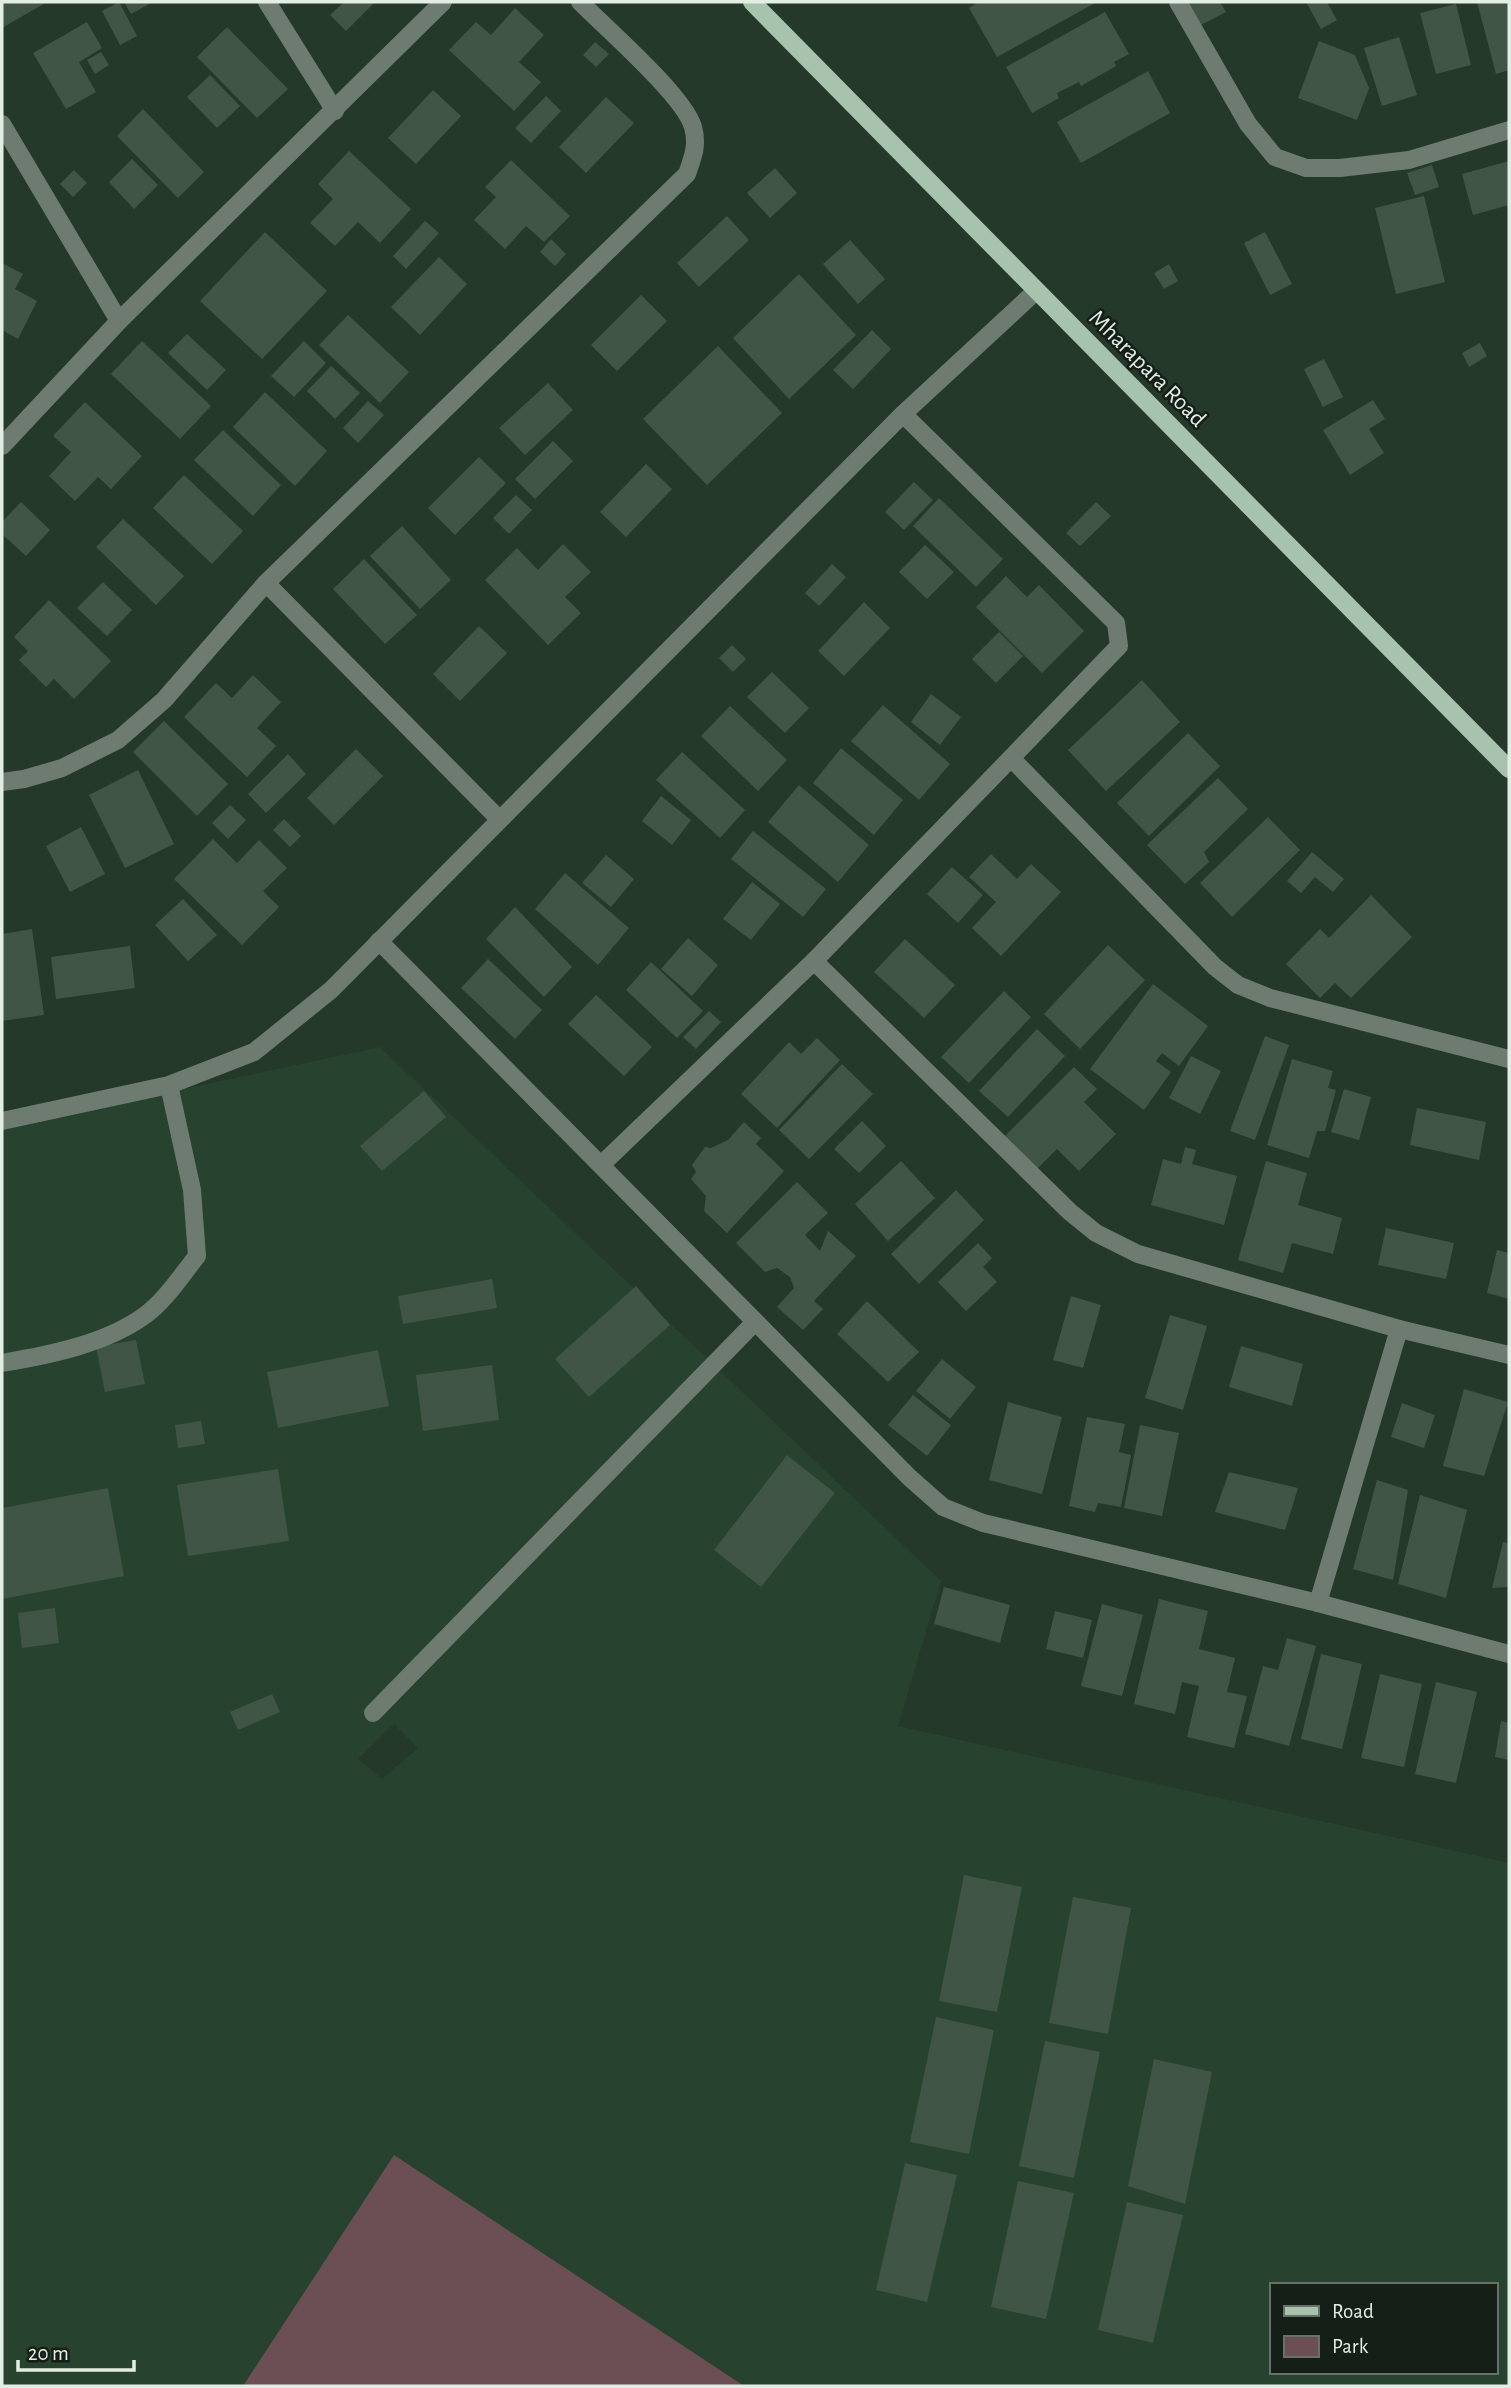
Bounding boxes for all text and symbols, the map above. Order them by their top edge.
street label: Mharapara Road [1084,306,1210,432]
legend [1270,2283,1497,2374]
text: Road [1332,2301,1374,2322]
scale bar [18,2328,133,2372]
text: Park [1332,2336,1369,2357]
text: 20 m [28,2343,69,2364]

